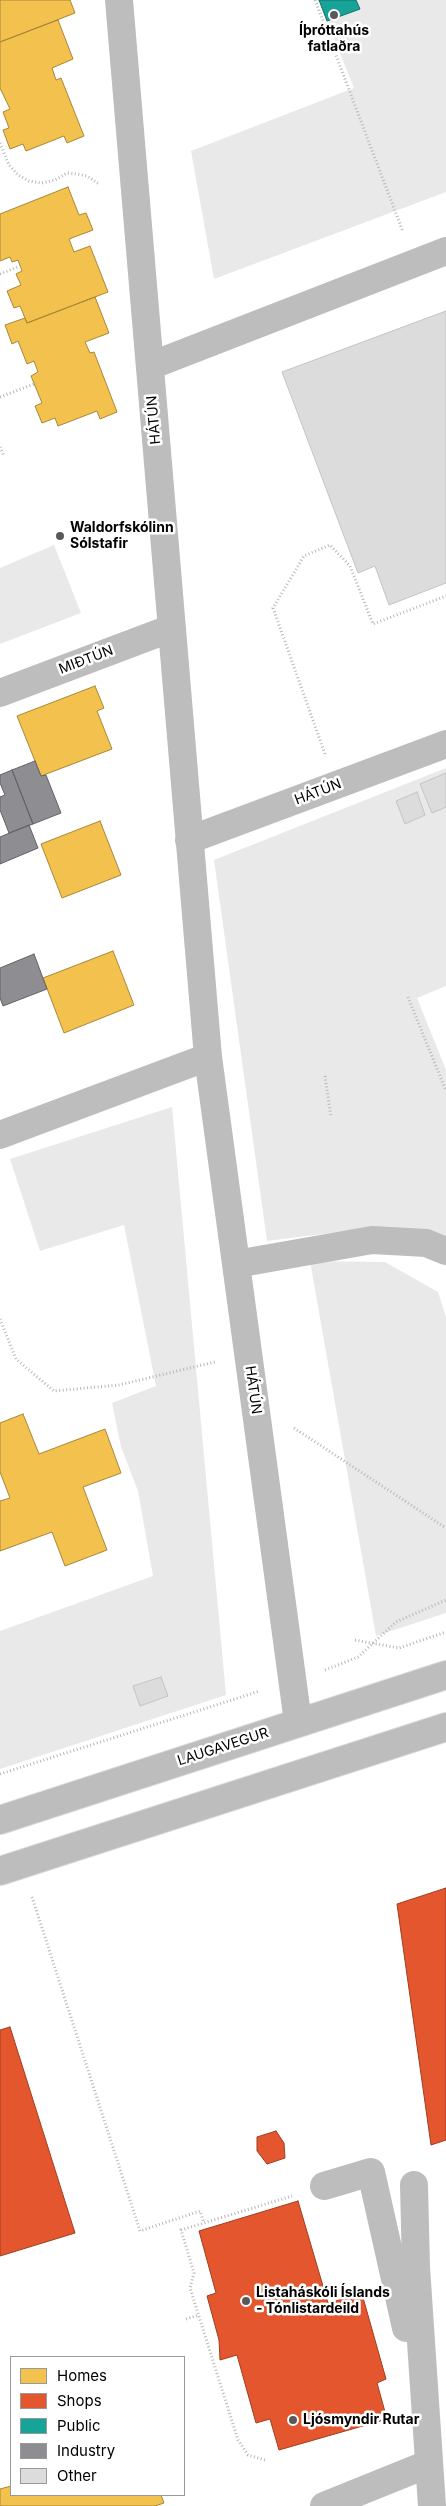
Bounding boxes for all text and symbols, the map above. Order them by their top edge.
marker: Íþróttahús fatlaðra [328,9,340,21]
place label: Íþróttahús fatlaðra [299,23,369,56]
street label: HÁTÚN [144,395,164,445]
place label: Waldorfskólinn Sólstafir [70,520,174,552]
marker: Waldorfskólinn Sólstafir [54,530,66,542]
street label: MIÐTÚN [56,642,116,678]
street label: HÁTÚN [292,775,344,809]
street label: HÁTÚN [241,1365,265,1415]
street label: LAUGAVEGUR [175,1724,271,1770]
place label: Listaháskóli Íslands - Tónlistardeild [256,2285,390,2318]
marker: Listaháskóli Íslands - Tónlistardeild [240,2295,252,2307]
legend [10,2356,185,2496]
text: Homes [57,2366,107,2385]
text: Shops [57,2391,102,2410]
place label: Ljósmyndir Rutar [303,2412,419,2428]
marker: Ljósmyndir Rutar [287,2414,299,2426]
text: Public [57,2416,100,2435]
text: Industry [57,2441,115,2460]
text: Other [57,2466,97,2485]

